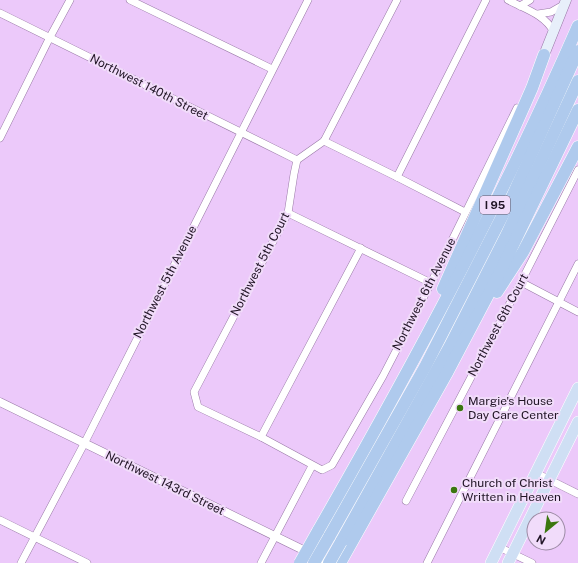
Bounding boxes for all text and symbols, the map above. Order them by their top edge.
street label: Northwest 140th Street [88,51,211,123]
road number: I 95 [480,196,510,214]
street label: Northwest 5th Court [228,209,292,318]
street label: Northwest 5th Avenue [130,223,200,341]
street label: Northwest 6th Avenue [390,235,459,353]
street label: Northwest 6th Court [465,271,531,379]
place label: Margie's House Day Care Center [468,394,559,422]
marker: Margie's House Day Care Center [455,403,465,413]
street label: Northwest 143rd Street [103,448,227,518]
place label: Church of Christ Written in Heaven [462,476,561,504]
marker: Church of Christ Written in Heaven [449,485,459,495]
north arrow [526,511,566,551]
text: N [534,532,548,547]

